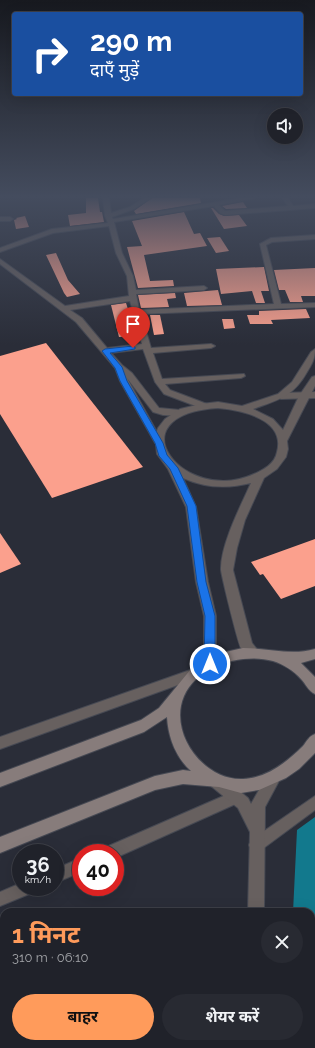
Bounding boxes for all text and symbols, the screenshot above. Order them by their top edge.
text: 290 m [90,25,172,58]
icon: right [24,28,76,80]
text: दाएँ मुड़ें [90,59,139,80]
map controls [267,108,303,144]
button: sound [267,108,303,144]
pin [116,307,150,348]
icon: arrive [122,313,144,335]
position arrow [189,643,231,685]
speed limit sign: 40 [72,844,124,896]
text: 36 [26,853,50,877]
text: km/h [25,874,51,885]
text: 1 मिनट [12,920,80,949]
button: close [261,921,303,963]
text: 310 m · 06:10 [12,950,89,965]
button: बाहर [12,994,154,1040]
button: शेयर करें [162,994,303,1040]

